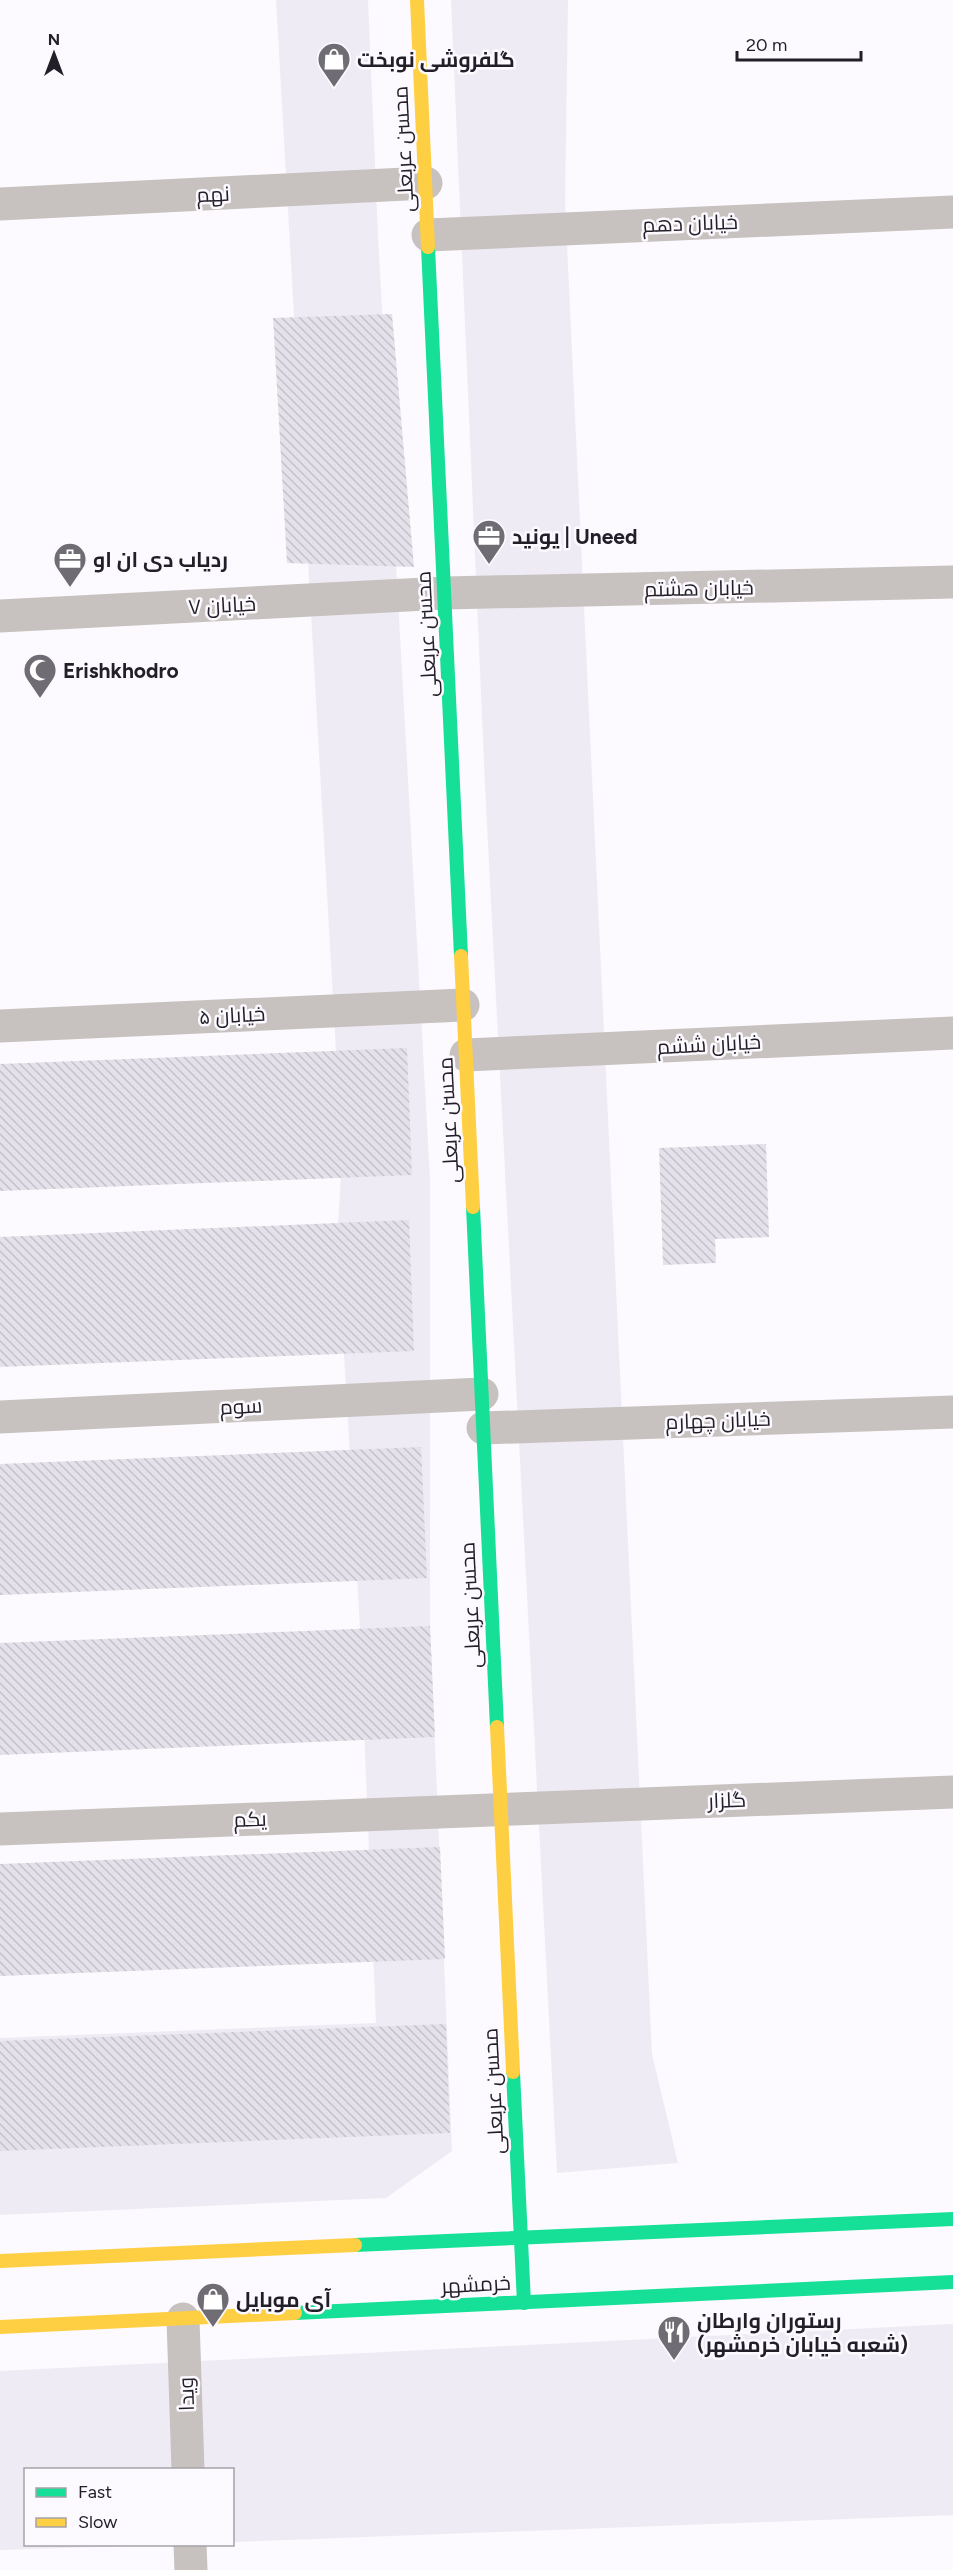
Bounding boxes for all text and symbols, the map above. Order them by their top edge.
north arrow [24,24,84,84]
scale bar [737,24,862,62]
text: N [48,30,60,49]
text: 20 m [746,34,787,56]
shop icon: گلفروشی نوبخت [316,41,352,88]
place label: گلفروشی نوبخت [357,47,515,73]
street label: محسن عربعلی [387,85,420,213]
street label: نهم [196,181,230,209]
street label: خیابان دهم [642,209,738,239]
office icon: یونید | Uneed [471,518,507,565]
place label: یونید | Uneed [512,524,637,550]
office icon: ردیاب دی ان او [52,541,88,588]
place label: ردیاب دی ان او [93,547,228,573]
street label: محسن عربعلی [410,570,443,698]
street label: خیابان هشتم [644,575,754,603]
street label: خیابان ۷ [187,591,257,620]
mosque icon: Erishkhodro [22,652,58,699]
place label: Erishkhodro [63,658,179,683]
street label: خیابان ۵ [198,1001,266,1030]
street label: خیابان ششم [656,1029,762,1061]
street label: محسن عربعلی [432,1056,465,1184]
street label: سوم [219,1392,263,1422]
street label: خیابان چهارم [665,1406,771,1436]
street label: محسن عربعلی [454,1541,487,1669]
street label: گلزار [707,1787,746,1813]
street label: یکم [233,1806,268,1834]
street label: محسن عربعلی [477,2027,510,2155]
street label: خرمشهر [440,2270,511,2299]
shop icon: آی موبایل [195,2281,231,2328]
place label: آی موبایل [236,2287,332,2313]
place label: رستوران وارطان (شعبه خیابان خرمشهر) [697,2308,908,2358]
restaurant icon: رستوران وارطان (شعبه خیابان خرمشهر) [656,2314,692,2361]
street label: ویدا [173,2377,199,2411]
legend [24,2468,234,2546]
text: Fast [78,2481,112,2503]
text: Slow [78,2511,117,2533]

